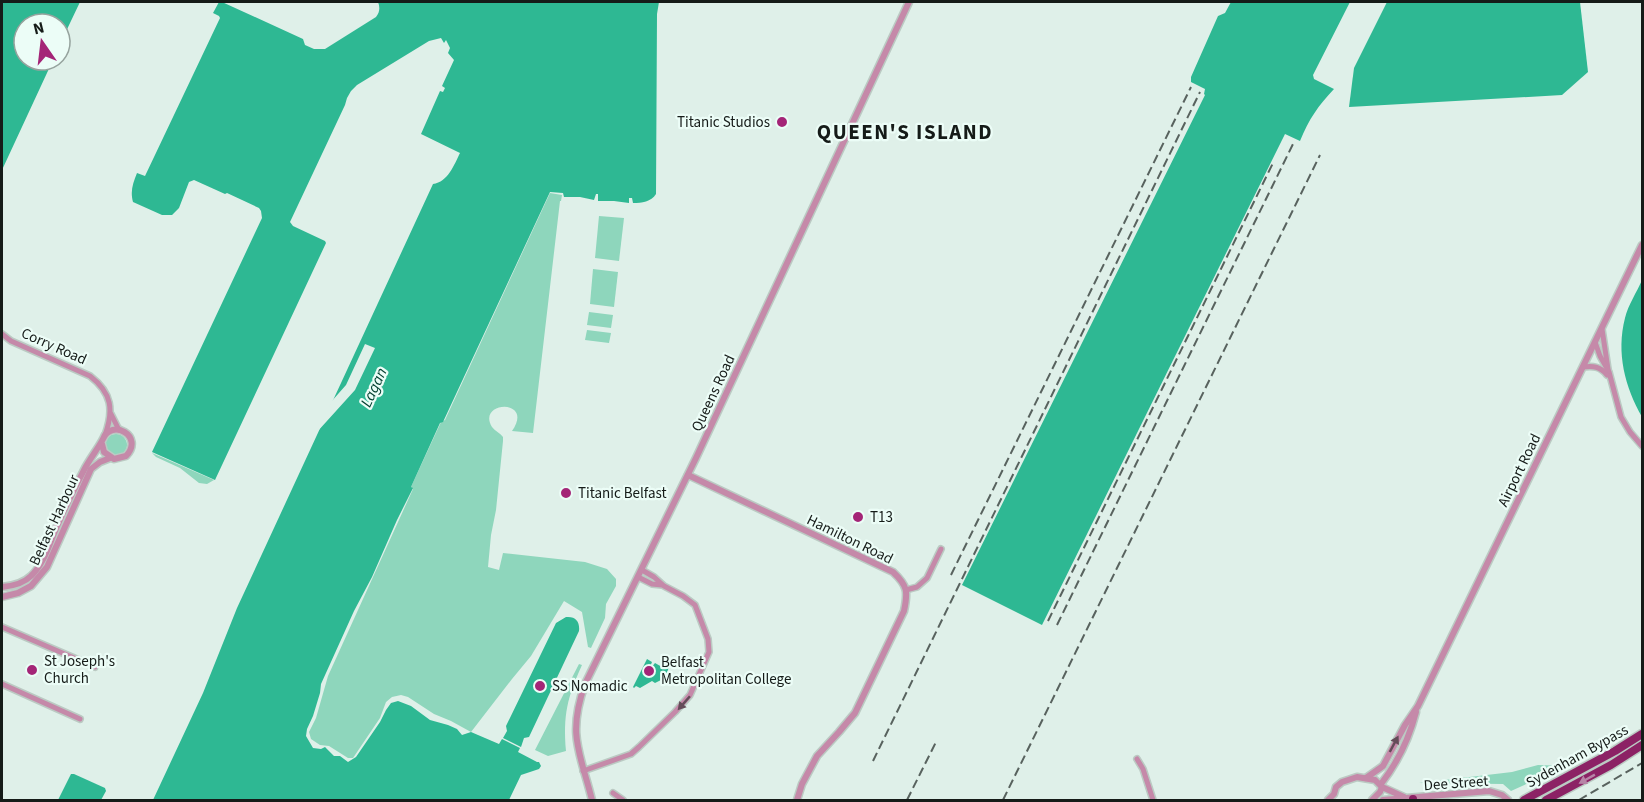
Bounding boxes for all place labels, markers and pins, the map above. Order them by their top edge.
place label: Titanic Studios [677,112,770,133]
marker: Titanic Studios [775,115,789,129]
place label: Titanic Belfast [578,483,667,504]
marker: Titanic Belfast [559,486,573,500]
place label: T13 [870,507,893,528]
marker: T13 [851,510,865,524]
place label: St Joseph's Church [44,651,115,689]
place label: Belfast Metropolitan College [661,652,791,690]
marker: St Joseph's Church [25,663,39,677]
marker: Belfast Metropolitan College [642,664,656,678]
place label: SS Nomadic [552,676,628,697]
marker: SS Nomadic [533,679,547,693]

